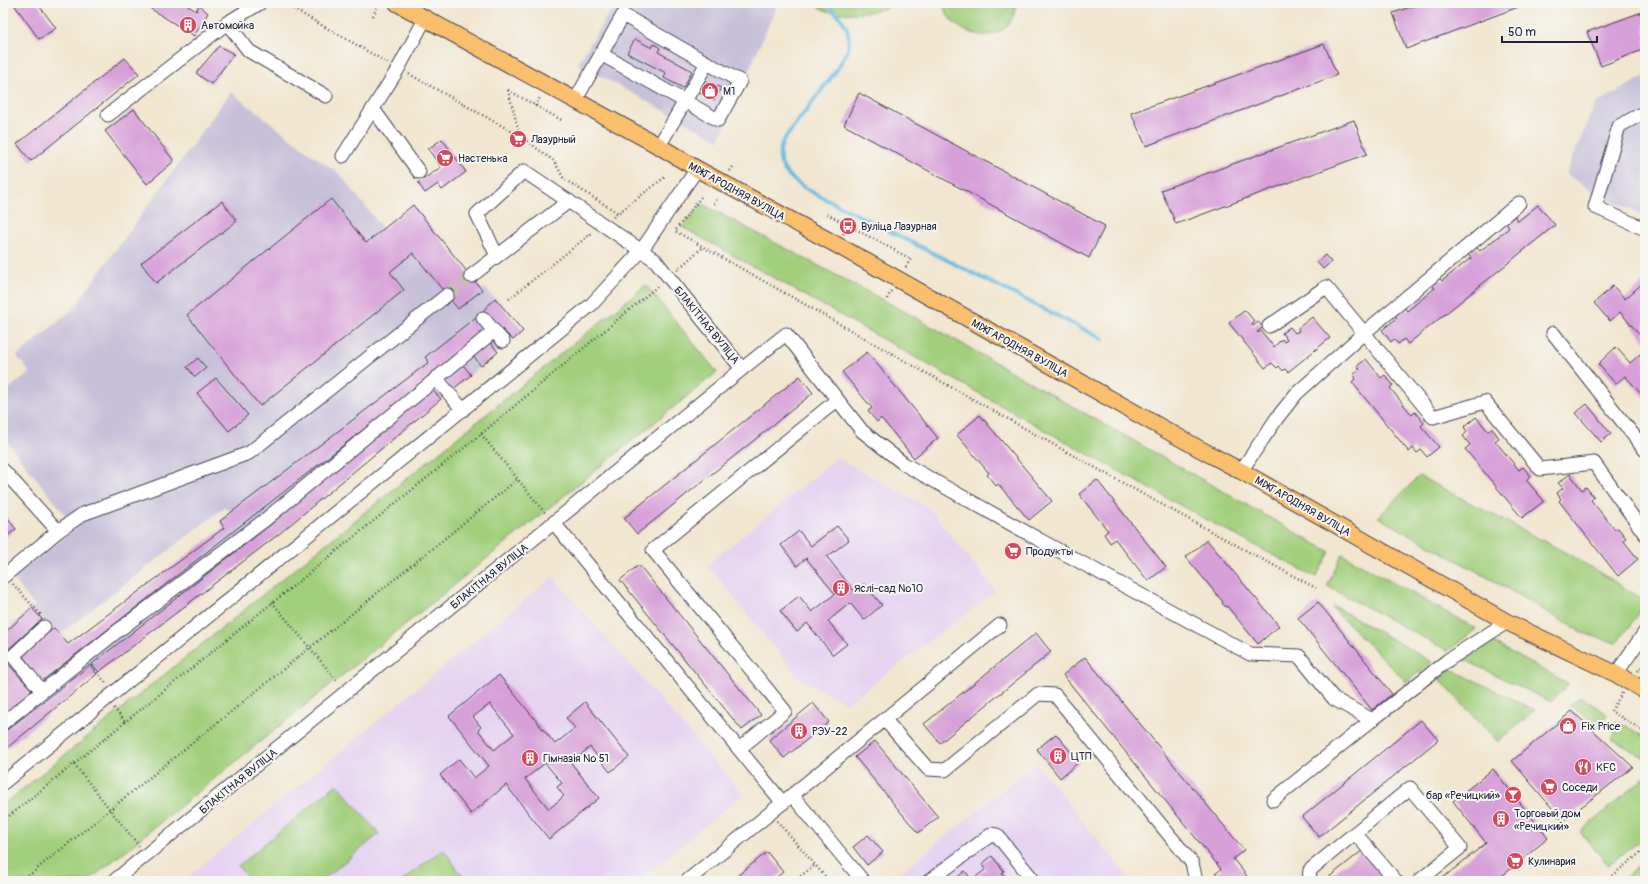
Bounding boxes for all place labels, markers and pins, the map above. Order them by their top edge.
building icon: Автомойка [178,15,198,35]
place label: Автомойка [201,19,254,32]
shop icon: М1 [700,81,720,101]
place label: М1 [723,85,735,98]
supermarket icon: Лазурный [508,129,528,149]
place label: Лазурный [530,133,576,146]
supermarket icon: Настенька [435,148,455,168]
place label: Настенька [458,152,508,165]
bus stop icon: Вуліца Лазурная [838,216,858,236]
place label: Вуліца Лазурная [861,220,937,233]
supermarket icon: Продукты [1003,541,1023,561]
place label: Продукты [1026,545,1073,558]
building icon: Яслі-сад №10 [831,578,851,598]
place label: Яслі-сад №10 [854,582,923,595]
shop icon: Fix Price [1558,716,1578,736]
place label: Fix Price [1581,720,1621,733]
building icon: РЭУ-22 [789,721,809,741]
place label: РЭУ-22 [812,725,848,738]
building icon: ЦТП [1048,746,1068,766]
building icon: Гімназія № 51 [520,748,540,768]
place label: ЦТП [1071,750,1092,763]
place label: Гімназія № 51 [543,752,609,765]
restaurant icon: KFC [1573,757,1593,777]
place label: KFC [1596,761,1616,774]
supermarket icon: Соседи [1539,777,1559,797]
place label: Соседи [1562,781,1597,794]
bar icon: бар «Речицкий» [1503,785,1523,805]
place label: бар «Речицкий» [1426,789,1500,802]
place label: Торговый дом «Речицкий» [1514,807,1581,833]
building icon: Торговый дом «Речицкий» [1491,809,1511,829]
supermarket icon: Кулинария [1505,851,1525,871]
place label: Кулинария [1528,855,1576,868]

